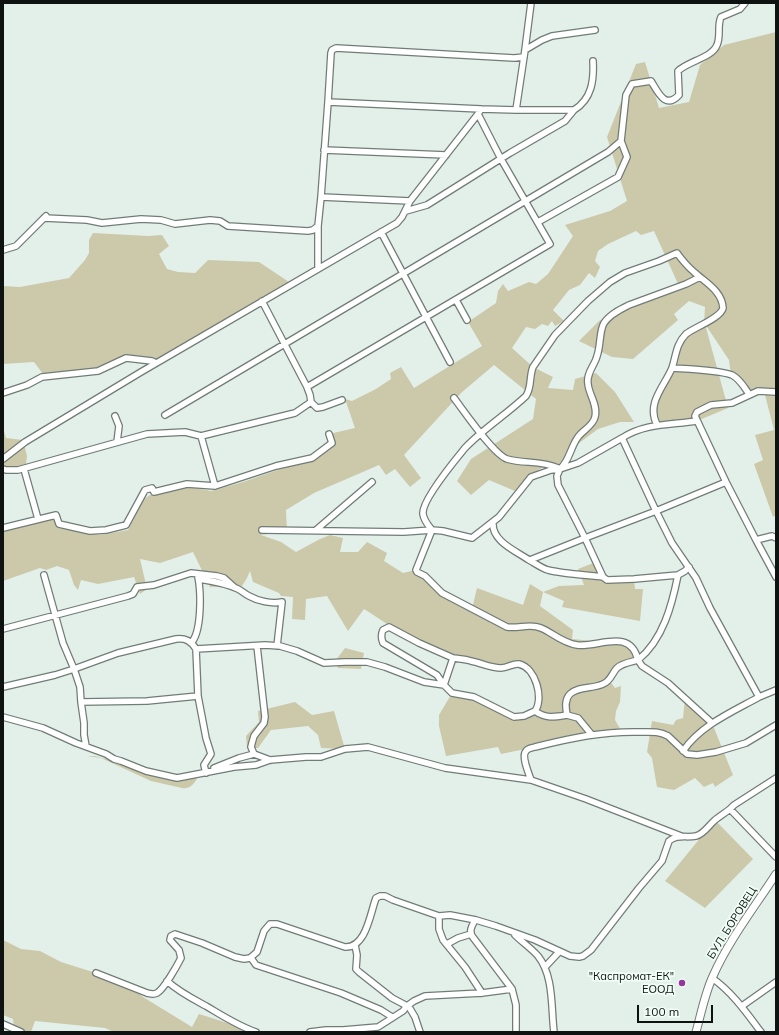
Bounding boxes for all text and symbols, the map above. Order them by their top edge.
street label: БУЛ. БОРОВЕЦ [704,884,760,962]
place label: "Каспромат-ЕК" ЕООД [589,970,674,996]
marker: "Каспромат-ЕК" ЕООД [677,978,687,988]
scale bar [639,997,715,1023]
text: 100 m [644,1004,679,1019]

